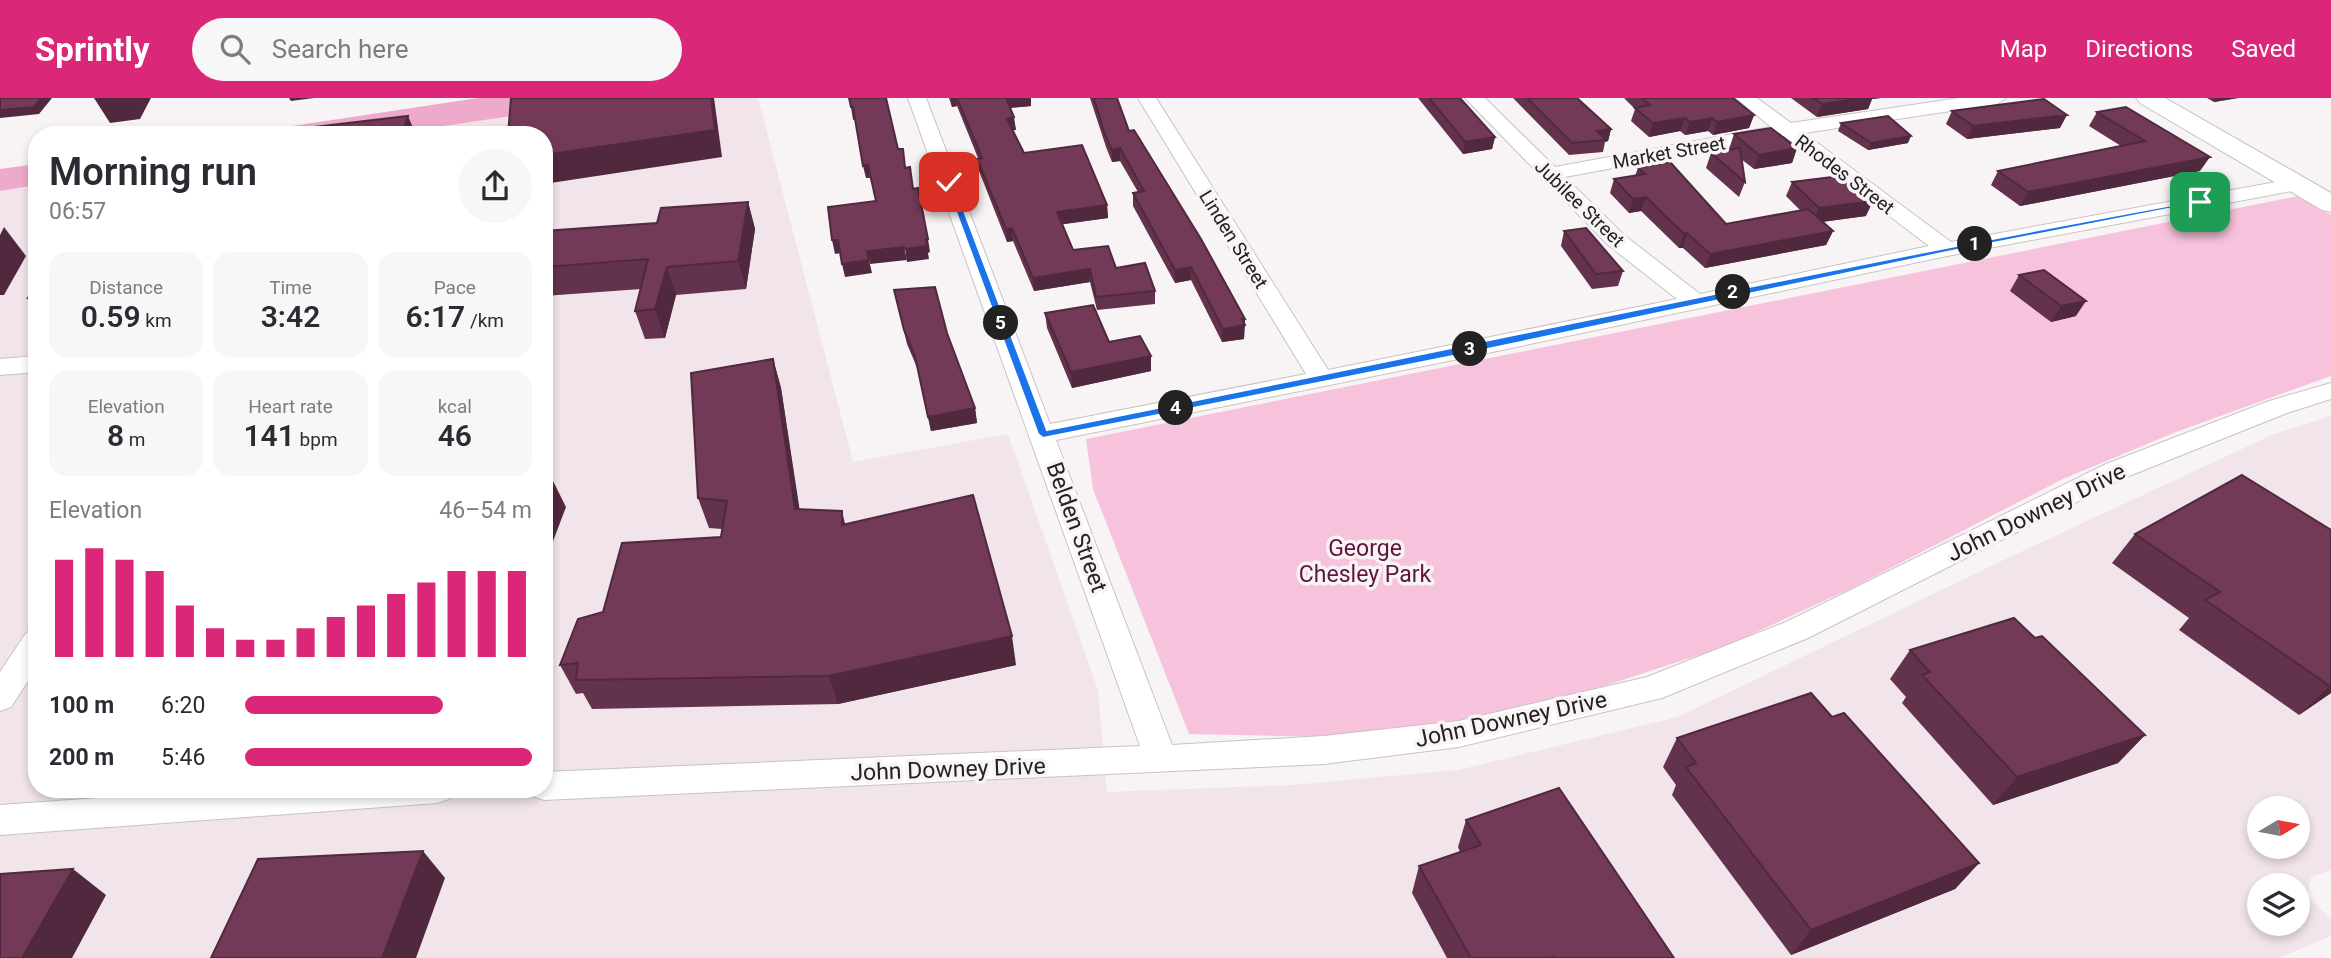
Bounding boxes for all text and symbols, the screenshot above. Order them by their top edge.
search box [192,18,682,81]
text: Sprintly [35,30,150,69]
icon: search [216,30,254,68]
text: Search here [272,34,409,64]
text: Map [2000,35,2047,63]
text: Directions [2085,35,2193,63]
text: Saved [2231,35,2296,63]
street label: Rhodes Street [1790,130,1899,219]
street label: Market Street [1611,131,1727,174]
button: share [458,149,532,223]
text: Morning run [49,150,257,194]
pin [919,152,979,212]
street label: Jubilee Street [1530,155,1629,252]
icon: check [930,163,968,201]
pin [2170,172,2230,232]
icon: arrive [2181,183,2219,221]
street label: Linden Street [1194,186,1273,293]
text: 06:57 [49,198,106,225]
pin: 1 [1958,226,1993,262]
text: 1 [1969,232,1980,255]
pin: 2 [1716,274,1750,310]
text: Distance [89,276,163,299]
text: Time [269,276,312,299]
text: Pace [434,276,476,299]
text: 2 [1727,280,1738,303]
text: 0.59 [81,299,141,334]
text: 3:42 [261,299,320,334]
text: 6:17 [406,299,465,334]
pin: 5 [984,306,1018,341]
text: km [141,309,172,332]
text: /km [465,309,504,332]
text: 5 [995,311,1006,334]
pin: 3 [1452,331,1488,366]
text: 3 [1464,337,1475,360]
pin: 4 [1158,390,1194,426]
text: Elevation [88,395,165,418]
text: Heart rate [248,395,333,418]
text: kcal [438,395,472,418]
text: 4 [1170,396,1181,419]
text: 8 [107,418,124,453]
text: 141 [243,418,295,453]
text: 46 [438,418,472,453]
text: m [124,428,145,451]
text: bpm [295,428,338,451]
street label: John Downey Drive [1942,457,2130,567]
street label: Belden Street [1041,458,1113,596]
text: Elevation [49,497,142,524]
text: 46–54 m [439,497,532,524]
park label: George Chesley Park [1299,535,1431,588]
street label: John Downey Drive [1413,686,1609,753]
text: 100 m [49,692,114,719]
text: 6:20 [161,692,205,719]
text: 200 m [49,744,114,771]
text: 5:46 [161,744,205,771]
street label: John Downey Drive [850,753,1046,786]
north arrow [2247,796,2310,859]
map controls [2247,796,2310,936]
button: layers [2247,873,2310,936]

